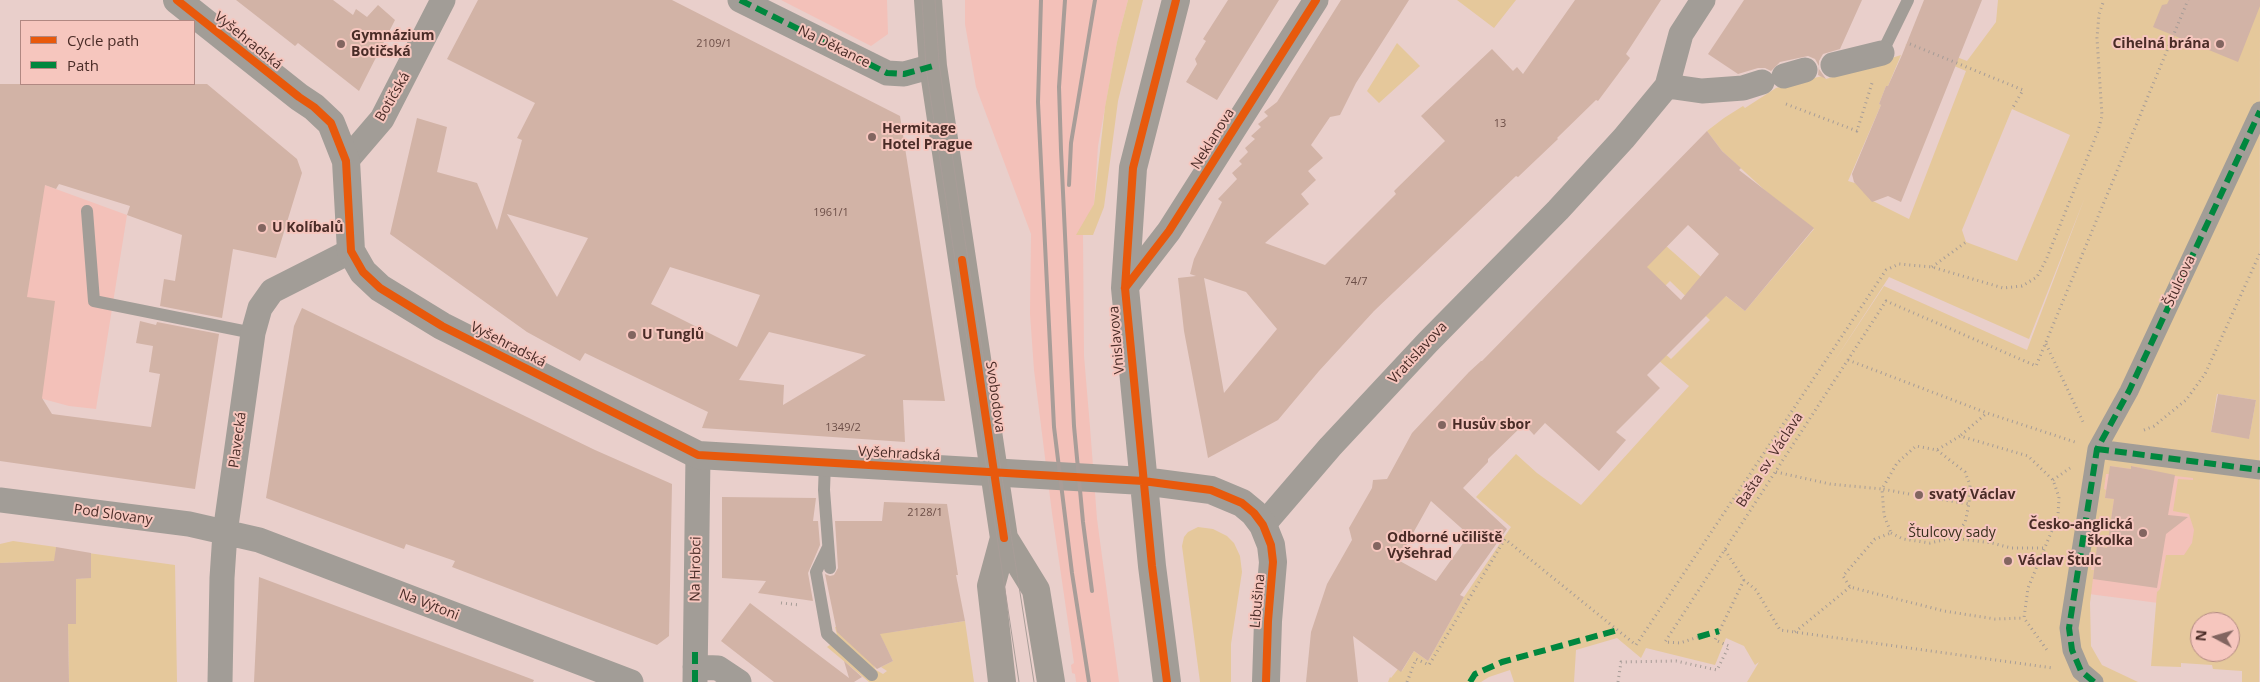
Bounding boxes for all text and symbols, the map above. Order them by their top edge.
street label: Vyšehradská [211,9,285,73]
legend [20,20,195,85]
street label: Na Děkance [795,22,873,72]
place label: Gymnázium Botičská [351,28,435,60]
text: Cycle path [67,30,139,50]
place label: Cihelná brána [2112,36,2210,52]
house number: 2109/1 [696,37,732,51]
marker: Gymnázium Botičská [335,38,347,50]
marker: Cihelná brána [2214,38,2226,50]
text: Path [67,55,99,75]
street label: Botičská [372,69,414,125]
street label: Neklanova [1188,105,1238,173]
house number: 13 [1494,117,1506,131]
place label: Hermitage Hotel Prague [882,121,973,154]
marker: Hermitage Hotel Prague [866,131,878,143]
house number: 1961/1 [813,206,849,220]
place label: U Kolíbalů [272,220,344,236]
marker: U Kolíbalů [256,222,268,234]
street label: Štulcova [2161,253,2199,309]
house number: 74/7 [1345,275,1367,289]
street label: Vnislavova [1106,305,1128,375]
street label: Vyšehradská [467,319,549,371]
street label: Vratislavova [1385,319,1451,387]
place label: U Tunglů [642,327,704,343]
marker: U Tunglů [626,329,638,341]
street label: Svobodova [982,360,1008,434]
street label: Bašta sv. Václava [1733,409,1807,511]
street label: Plavecká [226,411,250,469]
place label: Husův sbor [1452,417,1531,433]
marker: Husův sbor [1436,419,1448,431]
house number: 1349/2 [825,421,861,435]
street label: Vyšehradská [857,443,941,465]
place label: svatý Václav [1929,487,2016,503]
marker: svatý Václav [1913,489,1925,501]
street label: Pod Slovany [73,501,153,529]
house number: 2128/1 [907,506,943,520]
place label: Česko-anglická školka [2029,517,2133,550]
park label: Štulcovy sady [1908,525,1996,541]
marker: Česko-anglická školka [2137,527,2149,539]
place label: Odborné učiliště Vyšehrad [1387,530,1503,562]
street label: Na Hrobci [687,536,705,602]
marker: Odborné učiliště Vyšehrad [1371,540,1383,552]
place label: Václav Štulc [2018,553,2102,569]
marker: Václav Štulc [2002,555,2014,567]
street label: Libušina [1247,573,1269,629]
street label: Na Výtoni [397,586,461,624]
north arrow [2190,612,2240,662]
text: N [2191,629,2211,642]

